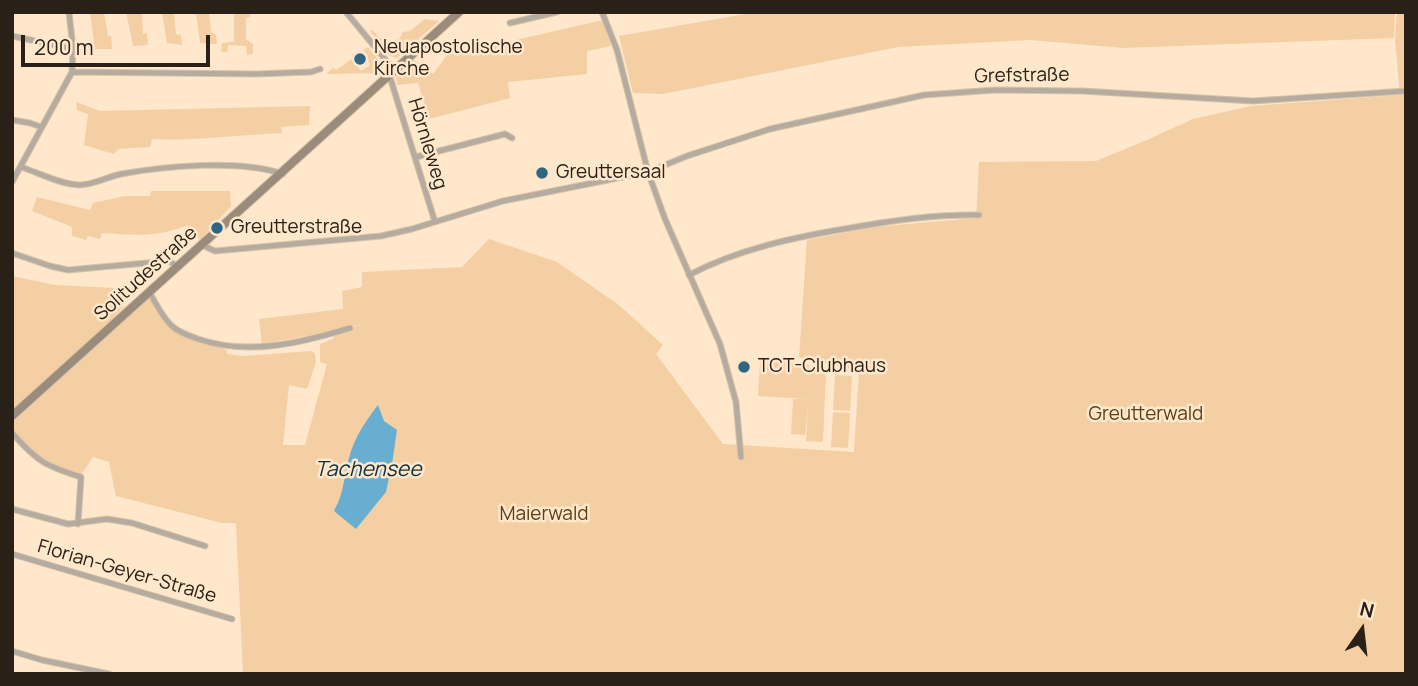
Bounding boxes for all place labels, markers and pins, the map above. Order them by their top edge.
place label: Neuapostolische Kirche [374,37,523,81]
marker: Neuapostolische Kirche [352,51,368,67]
place label: Greuttersaal [556,162,666,184]
marker: Greuttersaal [534,165,550,181]
place label: Greutterstraße [231,217,362,239]
marker: Greutterstraße [209,220,225,236]
place label: TCT-Clubhaus [758,356,886,378]
marker: TCT-Clubhaus [736,359,752,375]

